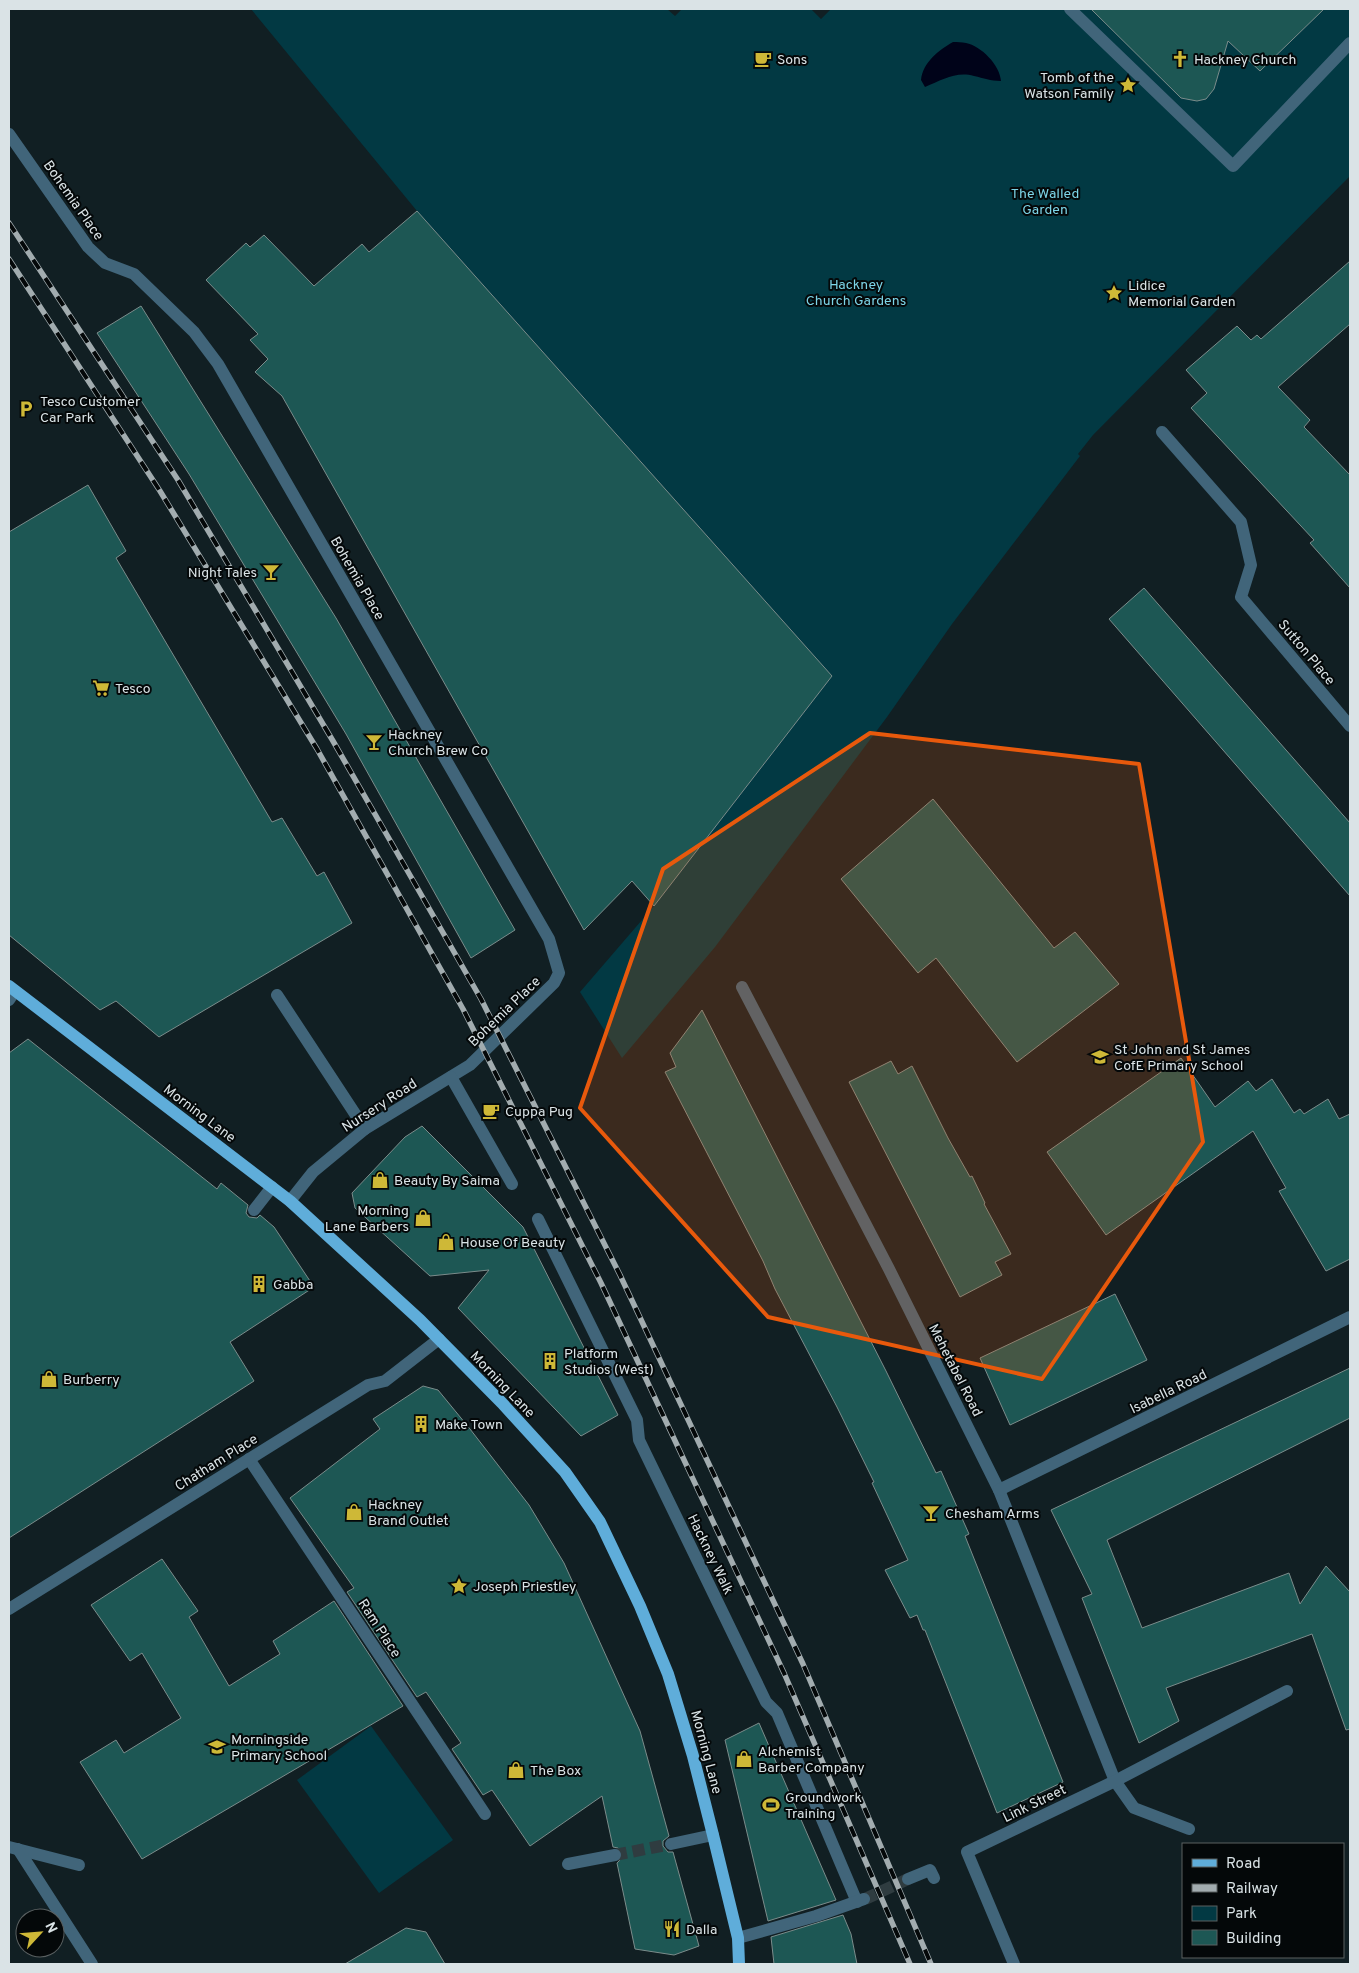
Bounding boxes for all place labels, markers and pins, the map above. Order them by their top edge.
cafe icon: Sons [753,49,773,69]
church icon: Hackney Church [1170,49,1190,69]
place label: Sons [777,52,807,69]
place label: Hackney Church [1194,52,1296,69]
place label: Tomb of the Watson Family [1024,70,1114,103]
place icon: Tomb of the Watson Family [1118,75,1138,95]
place label: Lidice Memorial Garden [1128,278,1236,311]
place icon: Lidice Memorial Garden [1104,283,1124,303]
place label: Tesco Customer Car Park [40,394,141,427]
parking icon: Tesco Customer Car Park [16,399,36,419]
bar icon: Night Tales [261,562,281,582]
place label: Night Tales [188,565,257,582]
supermarket icon: Tesco [91,678,111,698]
place label: Tesco [115,681,151,698]
place label: Hackney Church Brew Co [388,727,488,760]
bar icon: Hackney Church Brew Co [364,732,384,752]
place label: St John and St James CofE Primary School [1114,1042,1250,1075]
school or university icon: St John and St James CofE Primary School [1090,1047,1110,1067]
cafe icon: Cuppa Pug [481,1101,501,1121]
place label: Cuppa Pug [505,1104,573,1121]
shop icon: Beauty By Saima [370,1170,390,1190]
place label: Beauty By Saima [394,1173,500,1190]
place label: Morning Lane Barbers [325,1203,409,1236]
shop icon: Morning Lane Barbers [413,1208,433,1228]
shop icon: House Of Beauty [436,1232,456,1252]
place label: House Of Beauty [460,1235,565,1252]
building icon: Gabba [249,1274,269,1294]
place label: Gabba [273,1277,313,1294]
place label: Platform Studios (West) [564,1346,654,1379]
building icon: Platform Studios (West) [540,1351,560,1371]
shop icon: Burberry [39,1369,59,1389]
place label: Burberry [63,1372,120,1389]
building icon: Make Town [411,1414,431,1434]
place label: Make Town [435,1417,503,1434]
place label: Hackney Brand Outlet [368,1497,449,1530]
shop icon: Hackney Brand Outlet [344,1502,364,1522]
bar icon: Chesham Arms [921,1503,941,1523]
place label: Chesham Arms [945,1506,1040,1523]
place icon: Joseph Priestley [449,1576,469,1596]
place label: Joseph Priestley [473,1579,576,1596]
place label: Morningside Primary School [231,1732,327,1765]
school or university icon: Morningside Primary School [207,1737,227,1757]
place label: Alchemist Barber Company [758,1744,865,1777]
shop icon: Alchemist Barber Company [734,1749,754,1769]
shop icon: The Box [506,1760,526,1780]
place label: The Box [530,1763,581,1780]
place label: Groundwork Training [785,1790,862,1823]
sports icon: Groundwork Training [761,1795,781,1815]
restaurant icon: Dalla [662,1919,682,1939]
place label: Dalla [686,1922,717,1939]

